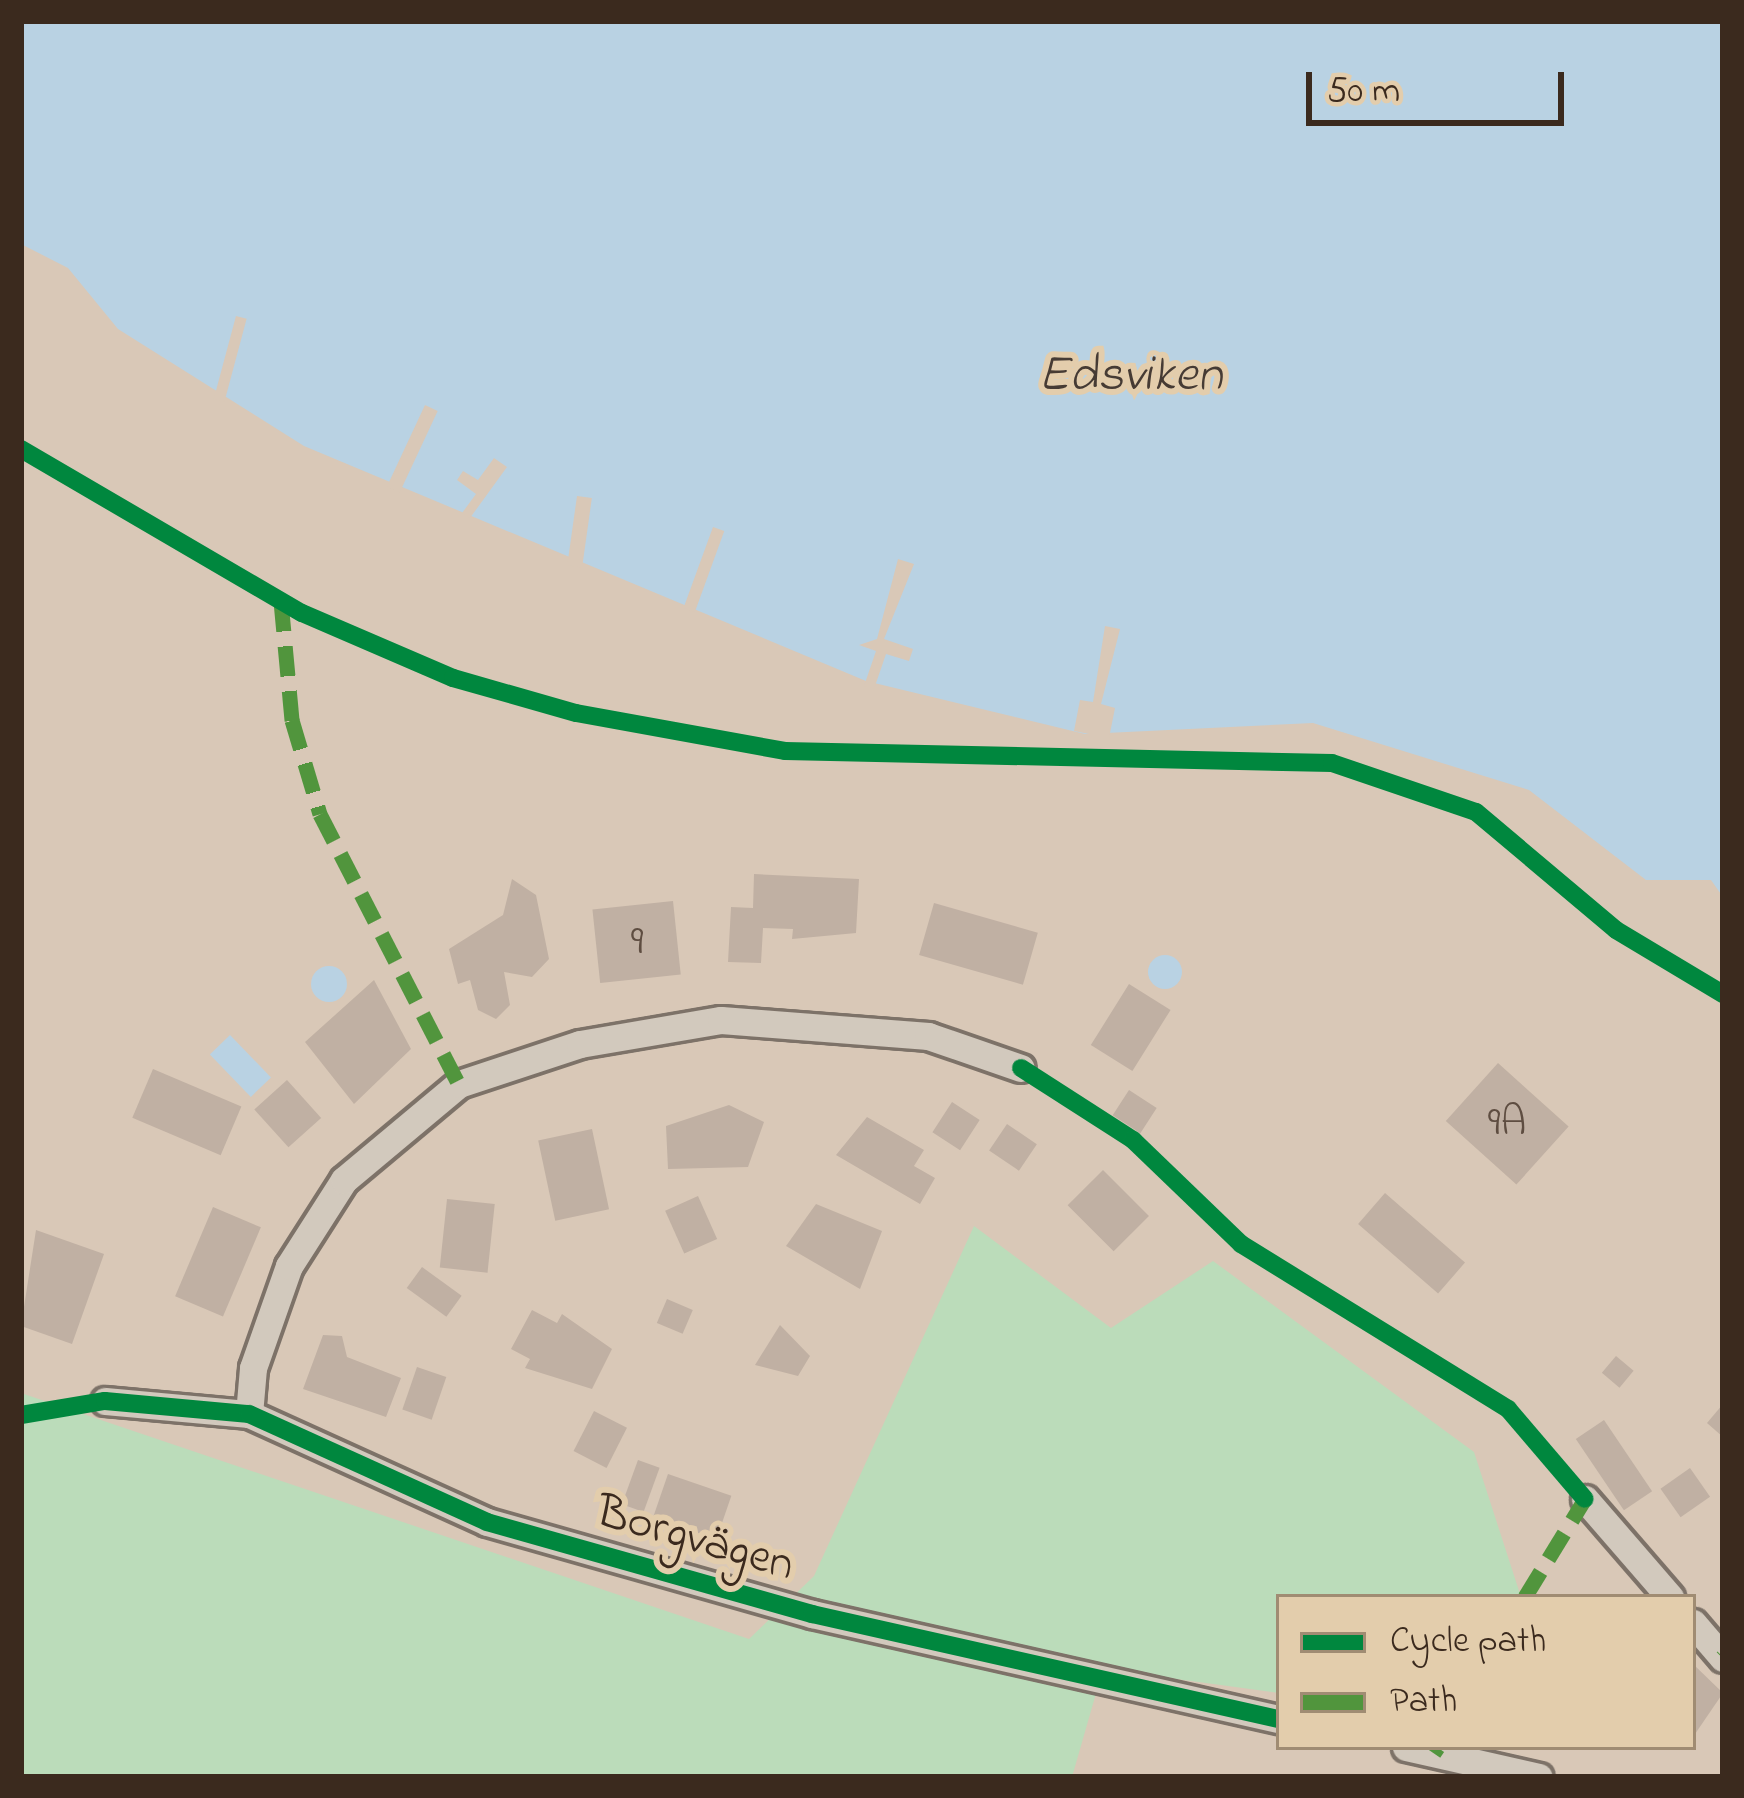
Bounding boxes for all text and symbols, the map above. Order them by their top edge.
scale bar [1312,48,1570,122]
text: 50 m [1327,66,1400,119]
water label: Edsviken [1038,346,1222,408]
house number: 9 [631,918,643,968]
house number: 9A [1488,1099,1526,1149]
street label: Borgvägen [589,1484,801,1596]
legend [1276,1594,1696,1750]
text: Cycle path [1390,1616,1546,1669]
text: Path [1390,1676,1457,1729]

